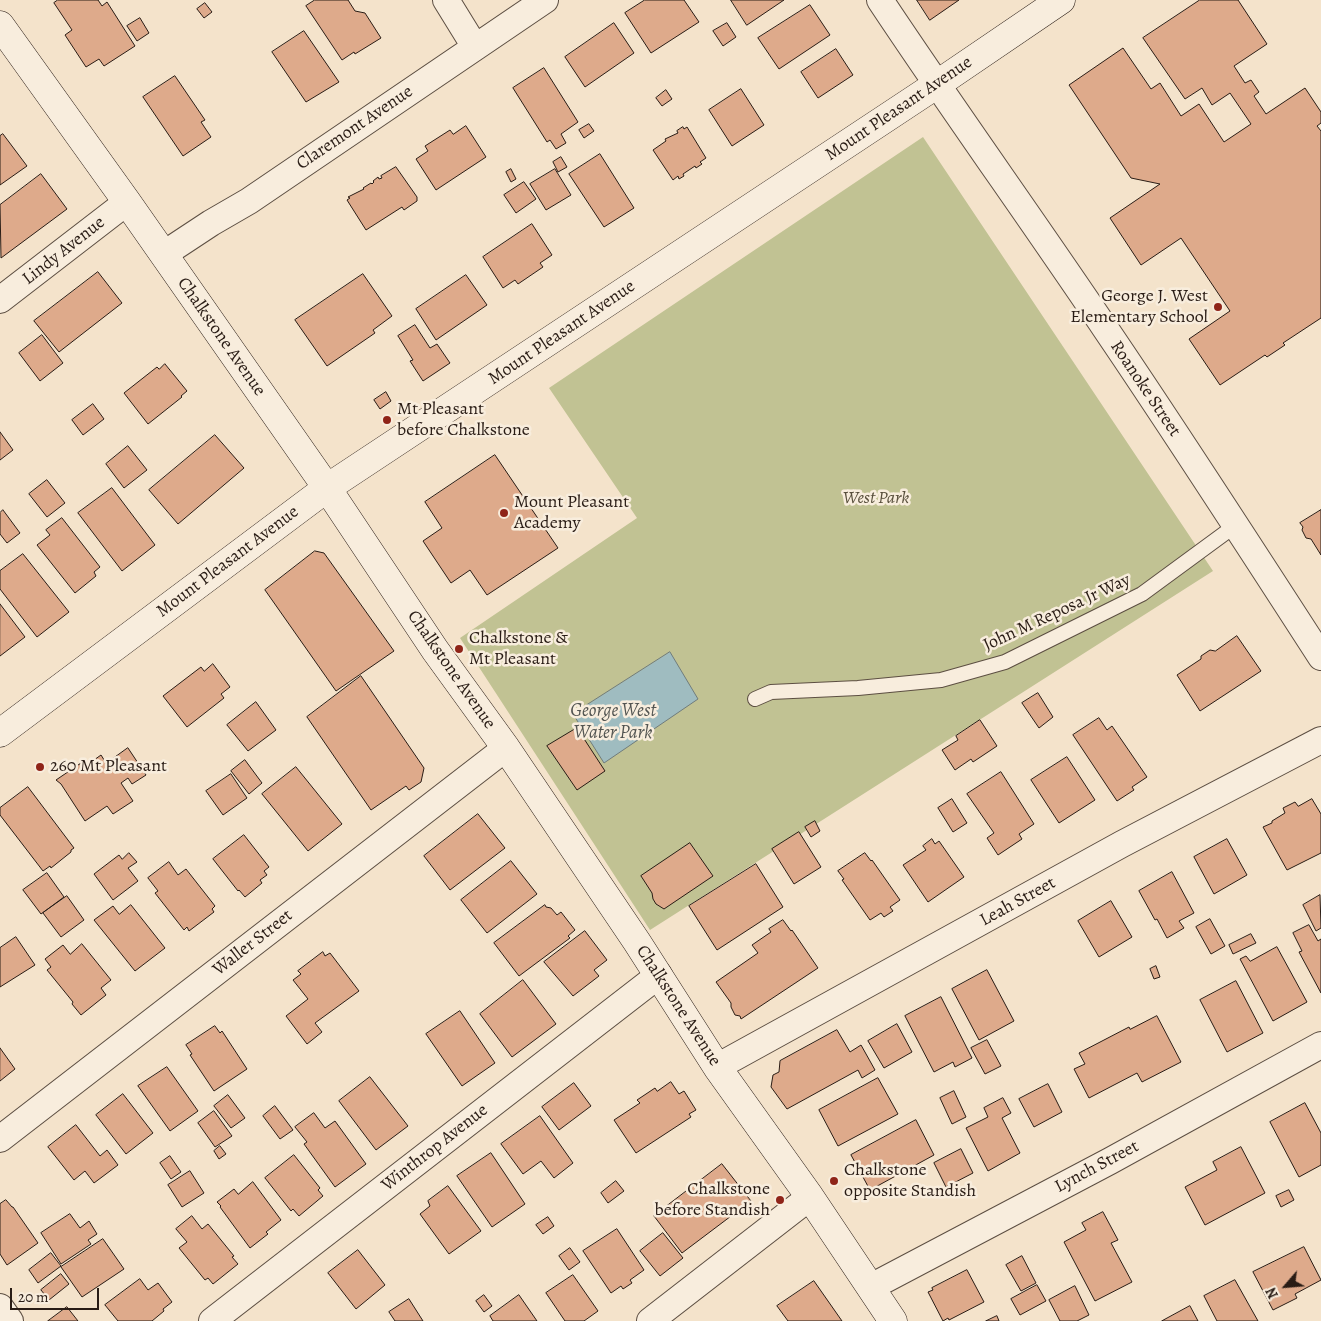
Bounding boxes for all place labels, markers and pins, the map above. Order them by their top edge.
place label: George J. West Elementary School [1070,286,1208,328]
marker: George J. West Elementary School [1212,301,1224,313]
place label: Mt Pleasant before Chalkstone [397,399,530,442]
marker: Mt Pleasant before Chalkstone [381,414,393,426]
place label: Mount Pleasant Academy [514,492,629,534]
marker: Mount Pleasant Academy [498,507,510,519]
place label: Chalkstone & Mt Pleasant [469,628,568,670]
marker: Chalkstone & Mt Pleasant [453,643,465,655]
place label: 260 Mt Pleasant [50,756,167,778]
marker: 260 Mt Pleasant [34,761,46,773]
place label: Chalkstone opposite Standish [844,1160,976,1202]
marker: Chalkstone opposite Standish [828,1175,840,1187]
place label: Chalkstone before Standish [655,1179,770,1222]
marker: Chalkstone before Standish [774,1194,786,1206]

